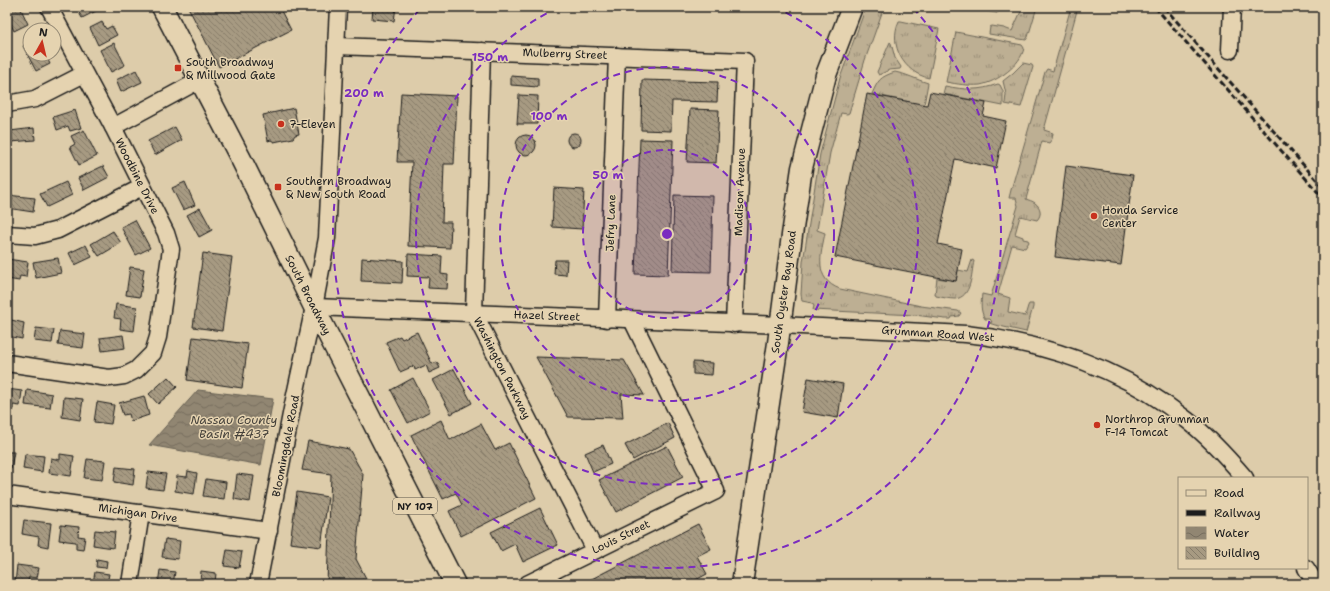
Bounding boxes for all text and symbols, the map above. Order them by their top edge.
north arrow [22,22,62,62]
text: N [38,25,49,41]
street label: Mulberry Street [522,45,608,63]
text: 150 m [472,49,508,65]
place label: South Broadway & Millwood Gate [186,55,276,83]
marker: South Broadway & Millwood Gate [173,63,183,73]
text: 200 m [344,85,384,101]
text: 100 m [531,108,568,124]
place label: 7-Eleven [289,117,336,132]
marker: 7-Eleven [276,119,286,129]
street label: Woodbine Drive [111,135,163,217]
street label: Madison Avenue [731,148,749,236]
text: 50 m [593,167,624,183]
place label: Southern Broadway & New South Road [286,174,391,202]
marker: Southern Broadway & New South Road [273,182,283,192]
street label: Jefry Lane [603,194,619,252]
place label: Honda Service Center [1102,203,1178,231]
marker: Honda Service Center [1089,211,1099,221]
centre of rings [660,227,674,241]
street label: South Oyster Bay Road [768,230,800,354]
street label: South Broadway [281,252,335,338]
street label: Hazel Street [513,307,581,325]
street label: Washington Parkway [470,314,534,422]
street label: Grumman Road West [881,323,995,345]
street label: Bloomingdale Road [269,394,303,498]
water label: Nassau County Basin #437 [191,412,278,442]
place label: Northrop Grumman F-14 Tomcat [1105,412,1209,440]
marker: Northrop Grumman F-14 Tomcat [1092,420,1102,430]
legend [1178,477,1308,569]
text: Road [1214,485,1245,501]
road number: NY 107 [393,498,437,514]
street label: Michigan Drive [98,500,178,526]
text: Railway [1214,505,1261,521]
street label: Louis Street [589,516,653,558]
text: Water [1214,525,1250,541]
text: Building [1214,545,1260,561]

